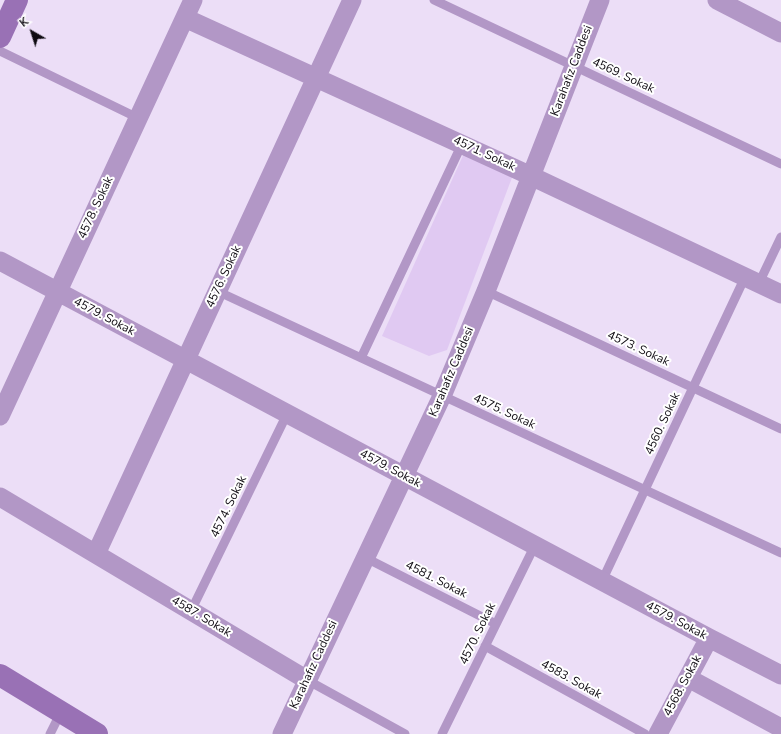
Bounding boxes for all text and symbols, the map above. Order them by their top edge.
north arrow [12,12,52,52]
text: K [17,14,32,30]
street label: Karahafız Caddesi [548,24,596,118]
street label: 4569. Sokak [590,55,656,97]
street label: 4571. Sokak [451,133,517,175]
street label: 4578. Sokak [75,175,117,241]
street label: 4576. Sokak [203,244,245,310]
street label: 4579. Sokak [71,295,137,339]
street label: Karahafız Caddesi [427,325,477,419]
street label: 4573. Sokak [605,328,671,370]
street label: 4575. Sokak [471,391,537,433]
street label: 4560. Sokak [642,391,684,457]
street label: 4579. Sokak [357,447,423,491]
street label: 4574. Sokak [208,474,250,540]
street label: 4581. Sokak [403,558,469,602]
street label: 4587. Sokak [169,594,233,640]
street label: 4579. Sokak [643,599,709,643]
street label: 4570. Sokak [457,601,499,667]
street label: Karahafız Caddesi [287,618,341,712]
street label: 4568. Sokak [661,653,705,719]
street label: 4583. Sokak [538,657,604,703]

